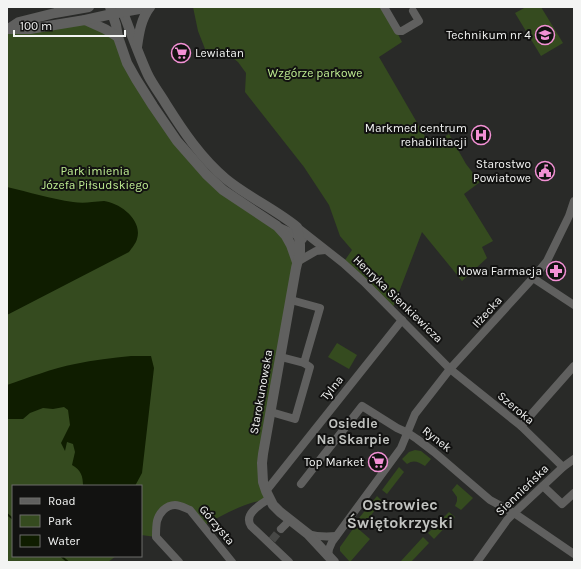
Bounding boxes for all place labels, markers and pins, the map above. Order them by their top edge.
school or university icon: Technikum nr 4 [534,24,556,46]
place label: Technikum nr 4 [446,28,531,42]
supermarket icon: Lewiatan [170,42,192,64]
place label: Lewiatan [195,46,244,60]
place label: Markmed centrum rehabilitacji [365,121,467,149]
hospital icon: Markmed centrum rehabilitacji [470,124,492,146]
place label: Starostwo Powiatowe [473,157,531,185]
public building icon: Starostwo Powiatowe [534,160,556,182]
pharmacy icon: Nowa Farmacja [545,260,567,282]
place label: Nowa Farmacja [458,264,542,278]
supermarket icon: Top Market [367,451,389,473]
place label: Top Market [304,455,364,469]

